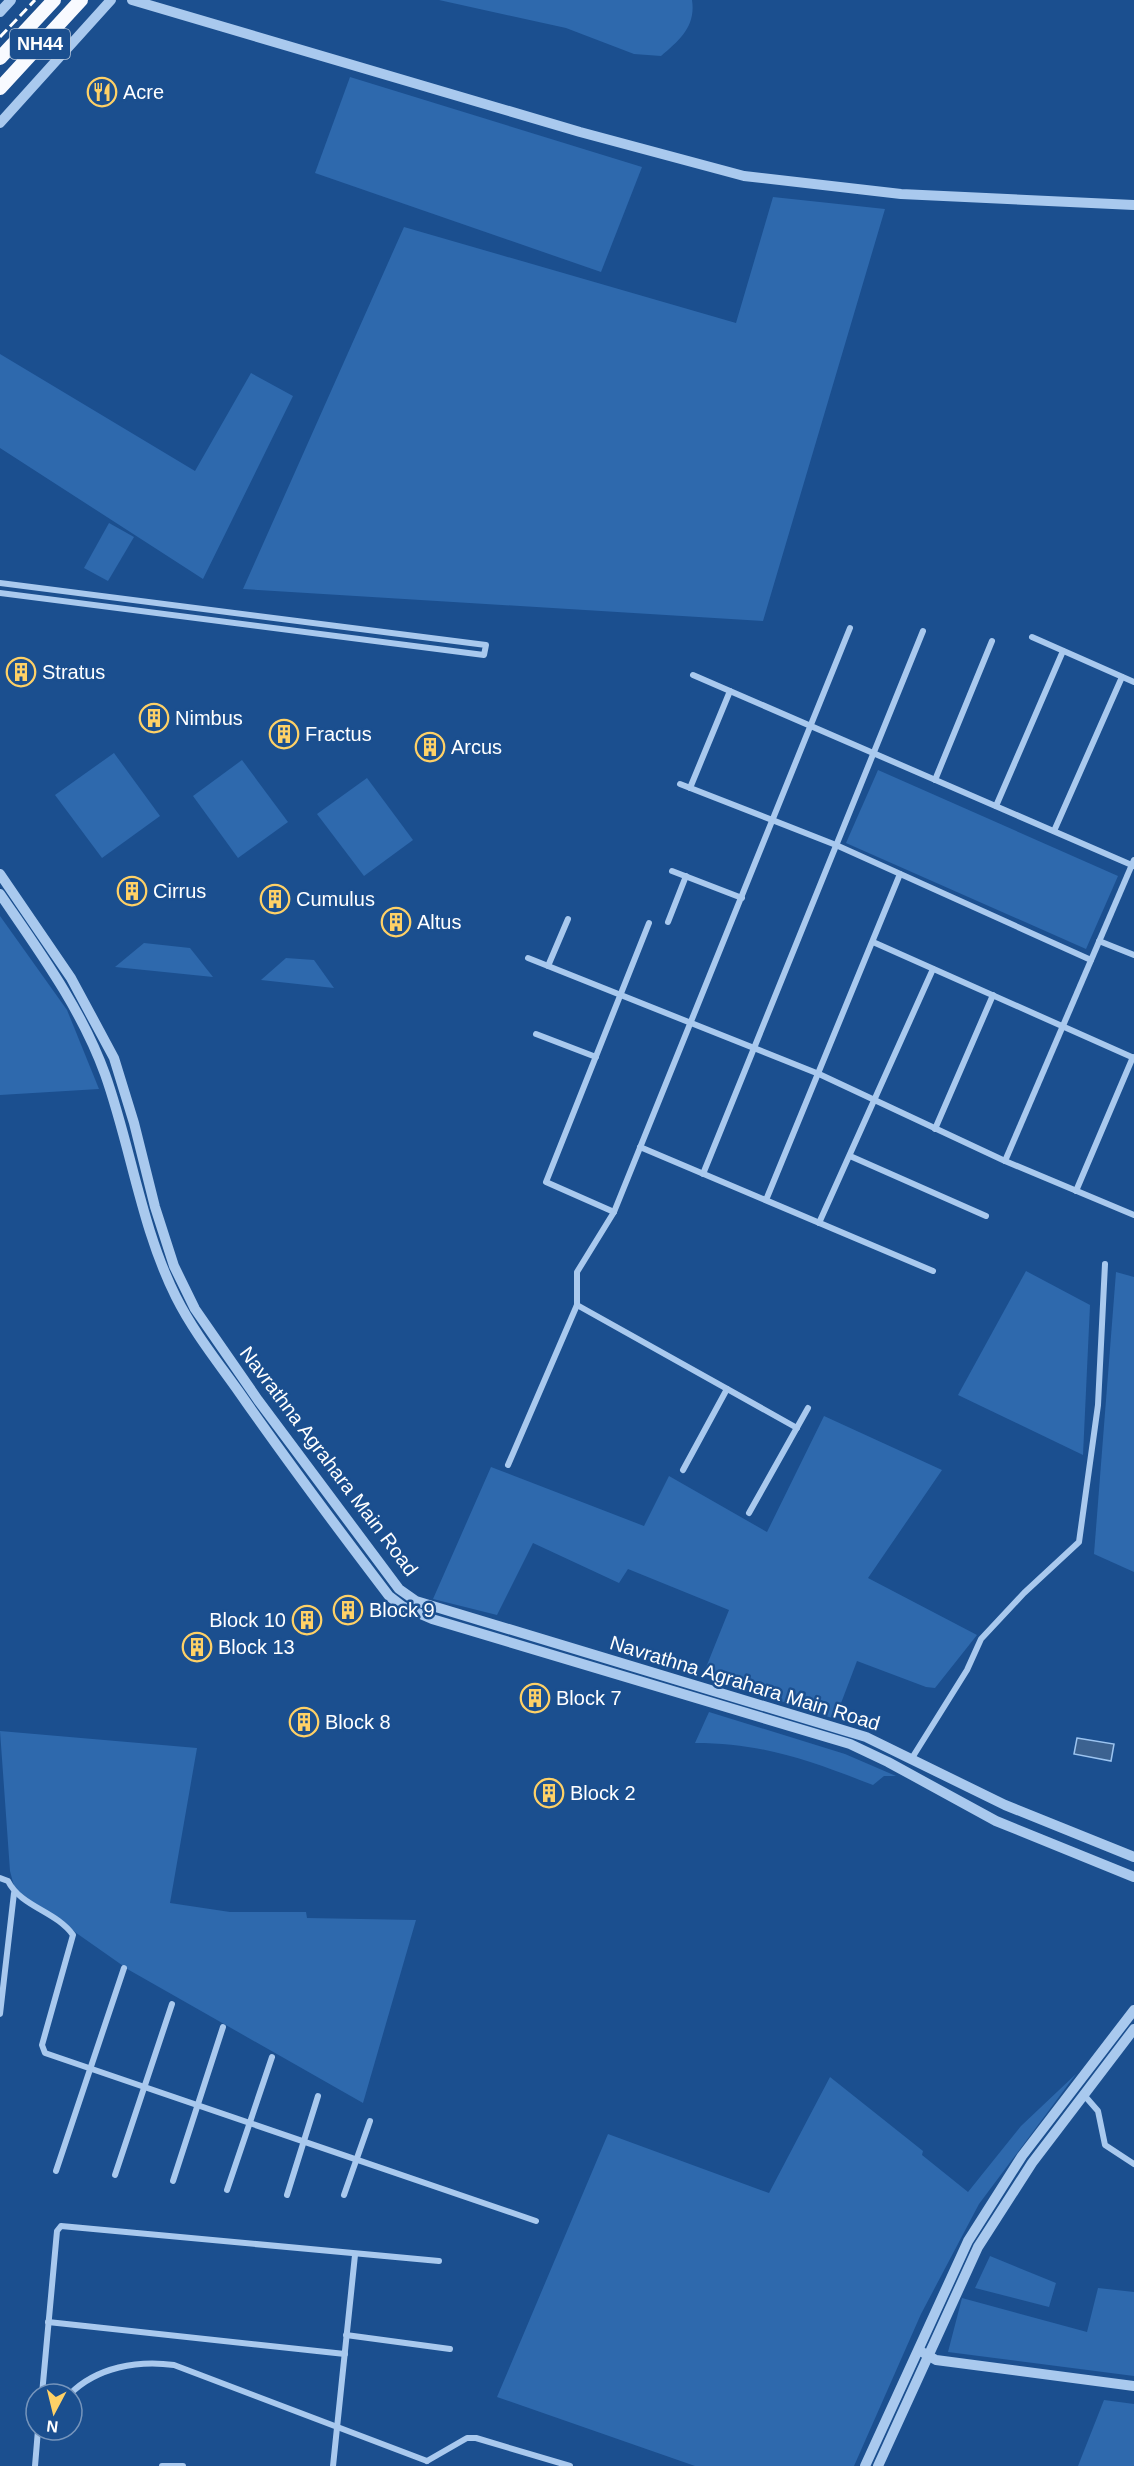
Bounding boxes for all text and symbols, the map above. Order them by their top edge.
road number: NH44 [10,29,70,59]
restaurant icon: Acre [86,76,118,108]
place label: Acre [123,81,164,103]
building icon: Stratus [5,656,37,688]
place label: Stratus [42,661,105,683]
building icon: Nimbus [138,702,170,734]
place label: Nimbus [175,707,243,729]
building icon: Fractus [268,718,300,750]
place label: Fractus [305,723,372,745]
building icon: Arcus [414,731,446,763]
place label: Arcus [451,736,502,758]
building icon: Cirrus [116,875,148,907]
place label: Cirrus [153,880,206,902]
building icon: Cumulus [259,883,291,915]
place label: Cumulus [296,888,375,910]
building icon: Altus [380,906,412,938]
place label: Altus [417,911,461,933]
street label: Navrathna Agrahara Main Road [236,1342,422,1580]
building icon: Block 9 [332,1594,364,1626]
place label: Block 9 [369,1599,435,1621]
building icon: Block 10 [291,1604,323,1636]
place label: Block 10 [209,1609,286,1631]
building icon: Block 13 [181,1631,213,1663]
street label: Navrathna Agrahara Main Road [607,1631,883,1735]
place label: Block 13 [218,1636,295,1658]
building icon: Block 7 [519,1682,551,1714]
place label: Block 7 [556,1687,622,1709]
building icon: Block 8 [288,1706,320,1738]
place label: Block 8 [325,1711,391,1733]
building icon: Block 2 [533,1777,565,1809]
place label: Block 2 [570,1782,636,1804]
north arrow [24,2382,84,2442]
text: N [45,2417,59,2436]

